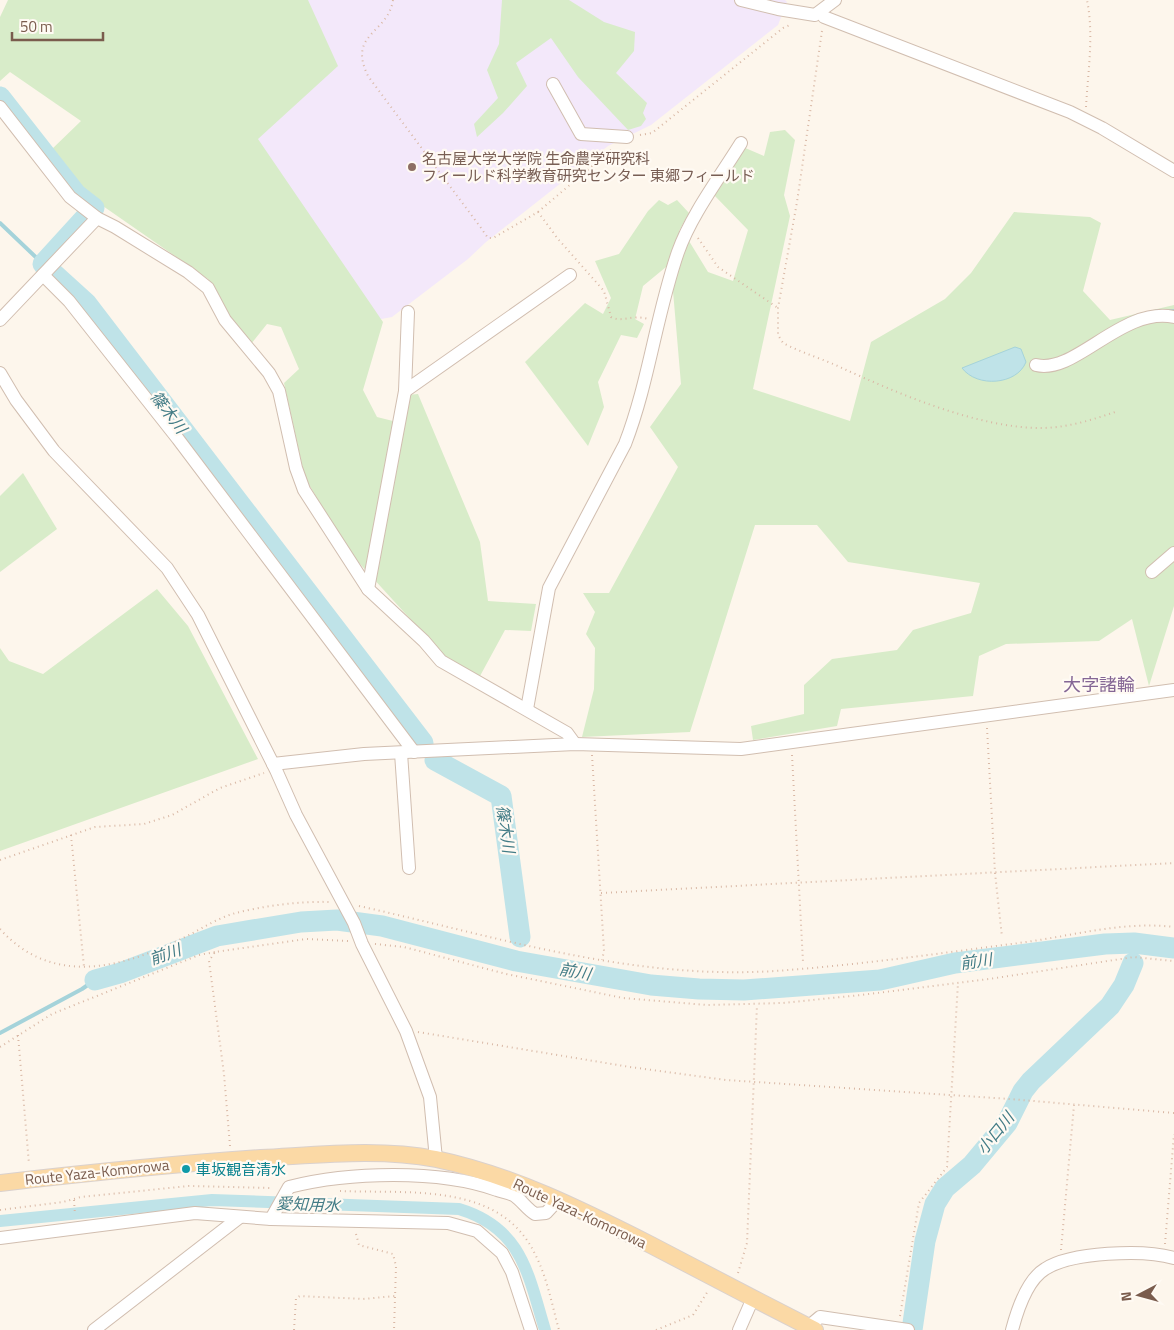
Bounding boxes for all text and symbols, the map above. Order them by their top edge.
scale bar [12,10,104,42]
text: 50 m [20,15,53,38]
place label: 名古屋大学大学院 生命農学研究科 フィールド科学教育研究センター 東郷フィールド [422,147,755,187]
marker: 名古屋大学大学院 生命農学研究科 フィールド科学教育研究センター 東郷フィールド [406,161,418,173]
water label: 篠木川 [145,386,194,440]
district label: 大字諸輪 [1063,671,1135,698]
water label: 篠木川 [491,804,522,856]
water label: 前川 [146,937,186,971]
water label: 前川 [958,947,995,975]
water label: 前川 [557,956,595,986]
water label: 小口川 [971,1105,1021,1159]
street label: Route Yaza-Komorowa [24,1153,171,1191]
place label: 車坂観音清水 [196,1158,286,1181]
marker: 車坂観音清水 [180,1163,192,1175]
street label: Route Yaza-Komorowa [509,1172,651,1254]
water label: 愛知用水 [276,1191,342,1217]
north arrow [1114,1270,1164,1320]
text: N [1115,1290,1137,1302]

